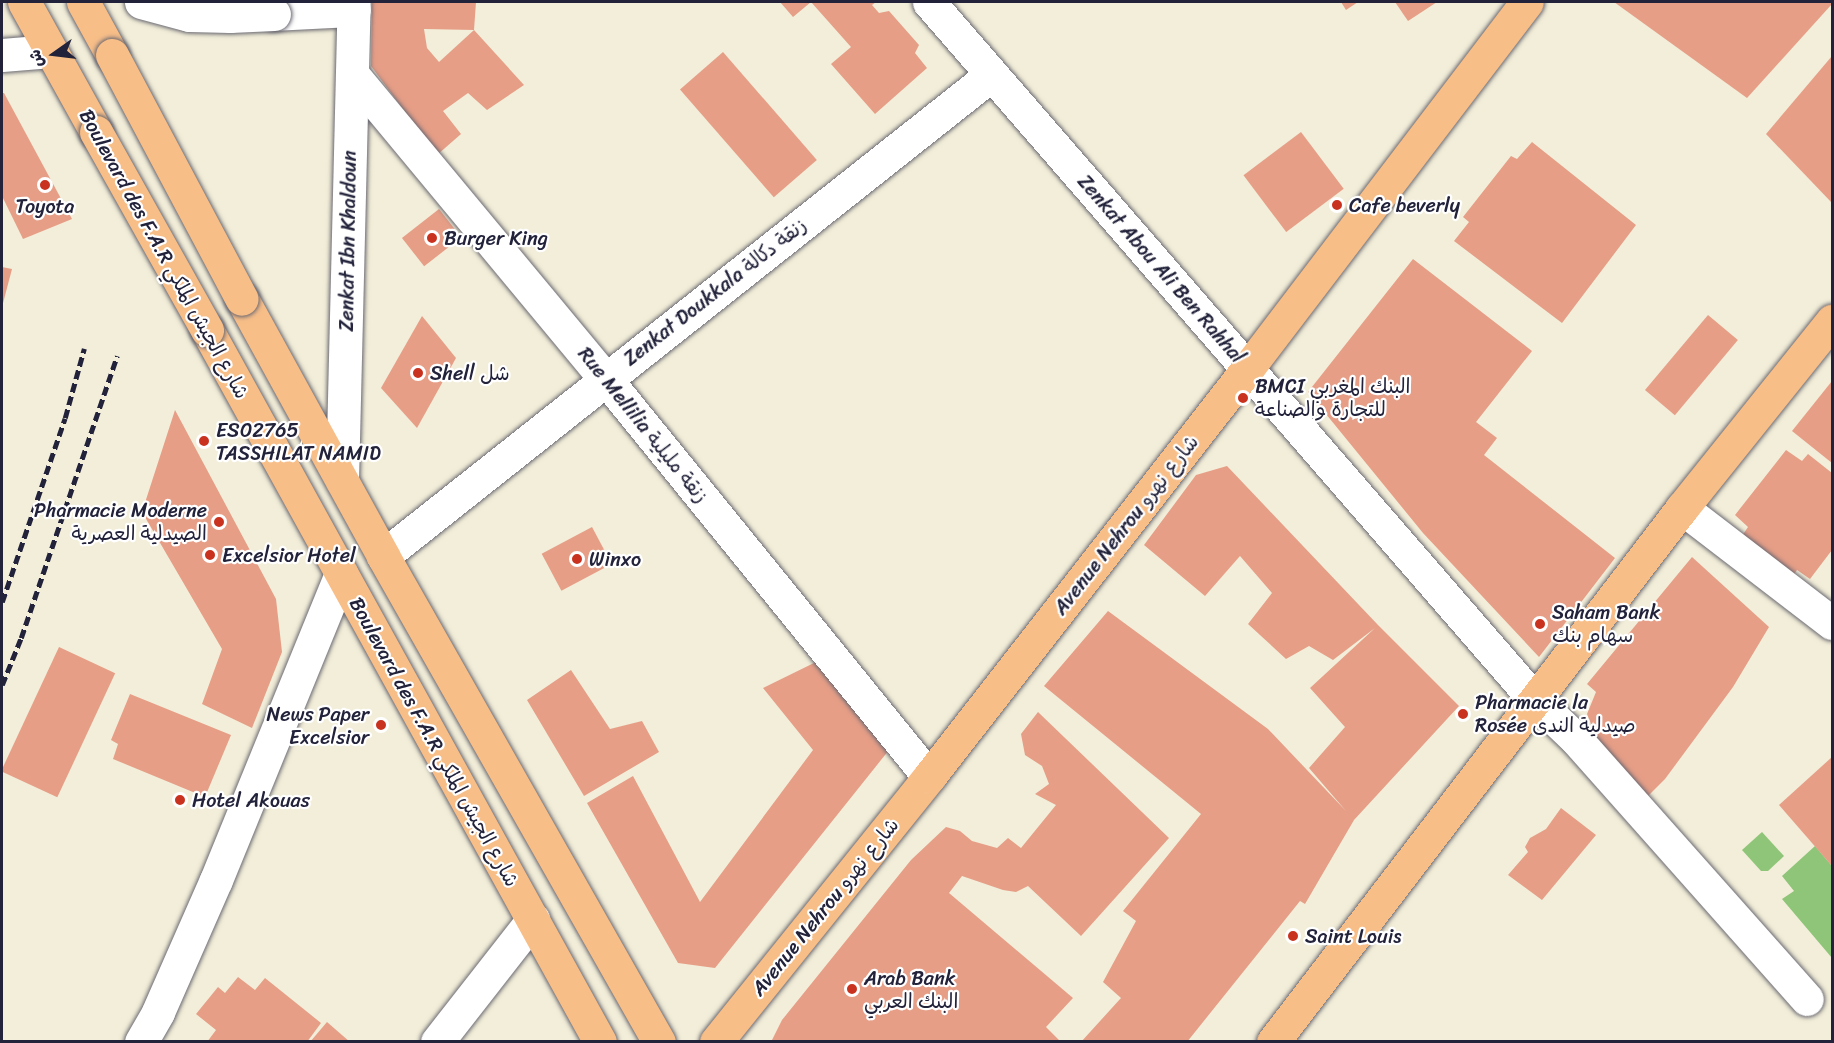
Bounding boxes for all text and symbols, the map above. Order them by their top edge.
north arrow [24,24,84,84]
text: ش [20,46,52,71]
street label: Boulevard des F.A.R شارع الجيش الملكي [74,105,254,403]
street label: Zenkat Ibn Khaldoun [334,150,362,332]
street label: Zenkat Abou Ali Ben Rahhal [1072,169,1250,369]
marker: Toyota [38,178,52,192]
place label: Cafe beverly [1349,193,1461,217]
place label: Toyota [16,194,74,218]
marker: Cafe beverly [1330,198,1344,212]
street label: Zenkat Doukkala زنقة دكالة [619,213,811,371]
place label: Burger King [444,226,548,250]
marker: Burger King [425,231,439,245]
street label: Rue Mellilia زنقة مليلية [573,342,713,508]
place label: Shell شل [430,361,510,385]
marker: Shell شل [411,366,425,380]
place label: BMCI البنك المغربي للتجارة والصناعة [1255,374,1410,421]
marker: BMCI البنك المغربي للتجارة والصناعة [1236,391,1250,405]
place label: ES02765 TASSHILAT NAMID [216,418,381,465]
street label: Avenue Nehrou شارع نهرو [1048,430,1204,620]
marker: ES02765 TASSHILAT NAMID [197,434,211,448]
place label: Pharmacie Moderne الصيدلية العصرية [34,498,207,545]
marker: Pharmacie Moderne الصيدلية العصرية [212,515,226,529]
place label: Excelsior Hotel [222,543,356,567]
place label: Winxo [589,547,641,571]
marker: Excelsior Hotel [203,548,217,562]
marker: Winxo [570,552,584,566]
street label: Boulevard des F.A.R شارع الجيش الملكي [344,593,524,891]
place label: Saham Bank سهام بنك [1552,600,1660,647]
marker: Saham Bank سهام بنك [1533,617,1547,631]
place label: Pharmacie la Rosée صيدلية الندى [1475,690,1635,737]
place label: News Paper Excelsior [265,702,369,749]
marker: Pharmacie la Rosée صيدلية الندى [1456,707,1470,721]
marker: News Paper Excelsior [374,718,388,732]
place label: Hotel Akouas [192,788,310,812]
marker: Hotel Akouas [173,793,187,807]
street label: Avenue Nehrou شارع نهرو [746,813,904,1001]
place label: Saint Louis [1305,924,1403,948]
marker: Saint Louis [1286,929,1300,943]
place label: Arab Bank البنك العربي [864,966,958,1013]
marker: Arab Bank البنك العربي [845,982,859,996]

